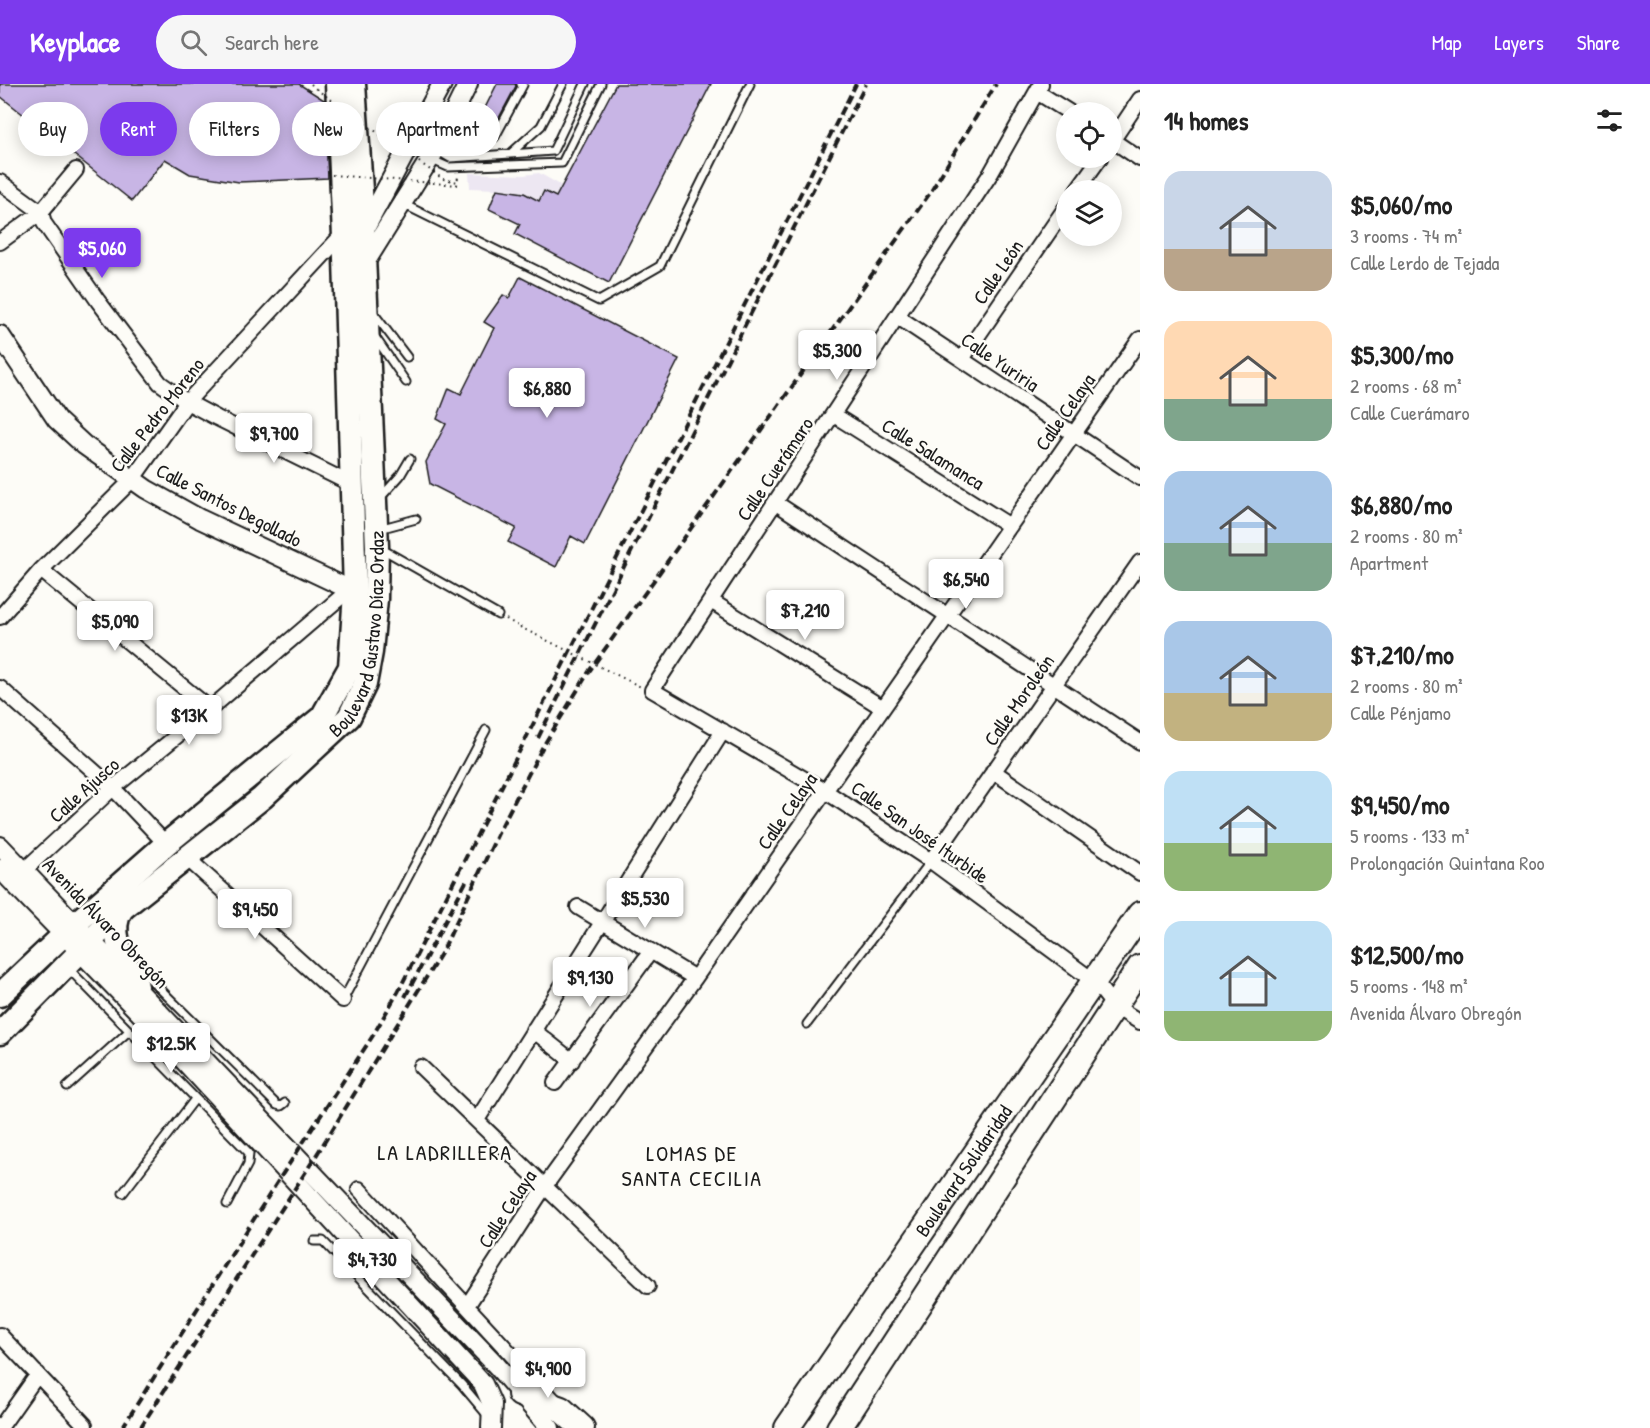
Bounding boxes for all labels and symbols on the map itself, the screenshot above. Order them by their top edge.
pin: $5,060 [53,228,151,279]
street label: Calle León [966,234,1029,309]
street label: Calle Yuriria [956,326,1045,398]
pin: $5,300 [788,330,886,381]
street label: Calle Pedro Moreno [103,352,210,478]
pin: $6,880 [498,368,596,419]
street label: Calle Celaya [1028,368,1101,456]
street label: Calle Salamanca [877,411,990,496]
street label: Calle Cuerámaro [730,412,819,526]
pin: $9,700 [225,413,323,464]
street label: Calle Santos Degollado [152,456,307,553]
street label: Boulevard Gustavo Díaz Ordaz [322,530,390,743]
pin: $6,540 [917,559,1015,610]
pin: $7,210 [756,590,854,641]
pin: $5,090 [66,601,164,652]
street label: Calle Moroleón [977,649,1060,751]
pin: $13K [153,695,225,746]
street label: Calle Ajusco [43,751,125,828]
street label: Calle Celaya [750,767,823,855]
street label: Calle San José Iturbide [846,774,994,889]
street label: Avenida Álvaro Obregón [37,851,176,994]
pin: $5,530 [596,878,694,929]
pin: $9,450 [206,889,304,940]
pin: $9,130 [541,957,639,1008]
pin: $12.5K [122,1023,220,1074]
street label: Boulevard Solidaridad [909,1099,1018,1242]
district label: LA LADRILLERA [378,1137,512,1167]
district label: LOMAS DE SANTA CECILIA [621,1138,763,1193]
street label: Calle Celaya [471,1164,542,1253]
pin: $4,730 [323,1239,421,1290]
pin: $4,900 [499,1348,597,1399]

